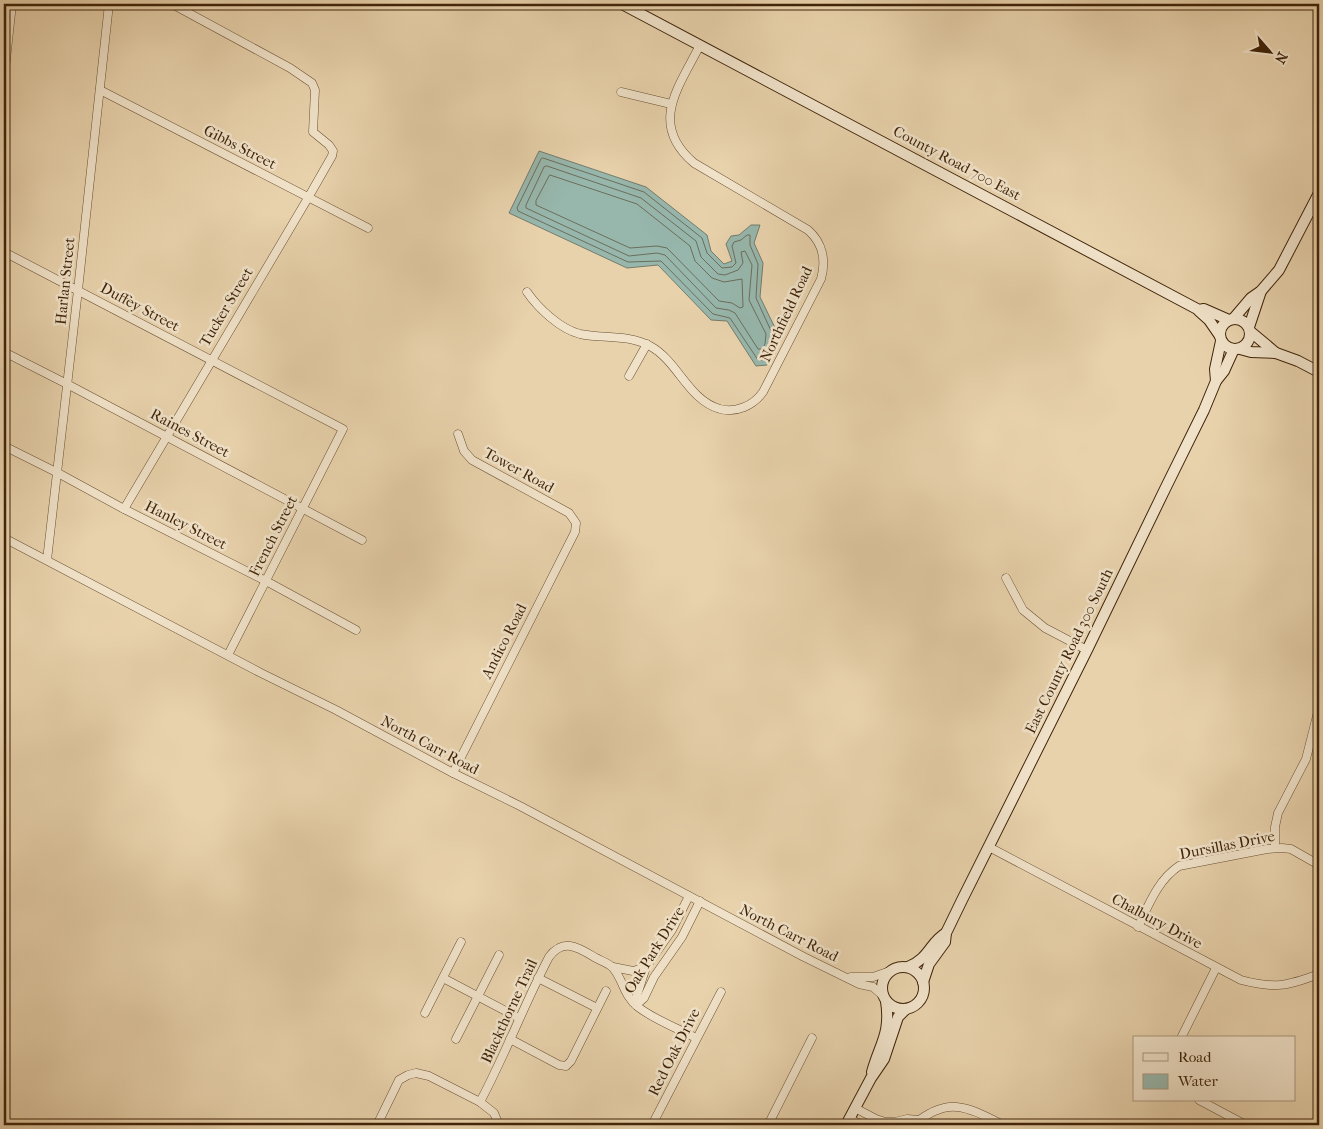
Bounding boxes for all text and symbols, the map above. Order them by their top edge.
north arrow [1246,28,1296,78]
text: N [1271,49,1291,67]
street label: Gibbs Street [201,121,280,173]
street label: County Road 700 East [890,122,1024,205]
street label: Harlan Street [51,236,79,326]
street label: Northfield Road [756,263,816,365]
street label: Tucker Street [195,264,257,350]
street label: Duffey Street [97,279,183,336]
street label: Raines Street [147,405,233,462]
street label: Tower Road [481,443,558,497]
street label: French Street [245,492,301,579]
street label: Hanley Street [142,497,231,554]
street label: East County Road 300 South [1021,565,1117,736]
street label: Andico Road [477,600,531,682]
street label: North Carr Road [378,712,483,779]
street label: Dursillas Drive [1178,827,1277,863]
street label: Chalbury Drive [1109,890,1206,953]
street label: North Carr Road [737,900,842,966]
street label: Oak Park Drive [620,903,688,997]
street label: Blackthorne Trail [477,956,541,1066]
street label: Red Oak Drive [644,1005,704,1099]
legend [1133,1036,1296,1102]
text: Road [1178,1048,1212,1066]
text: Water [1177,1072,1218,1090]

